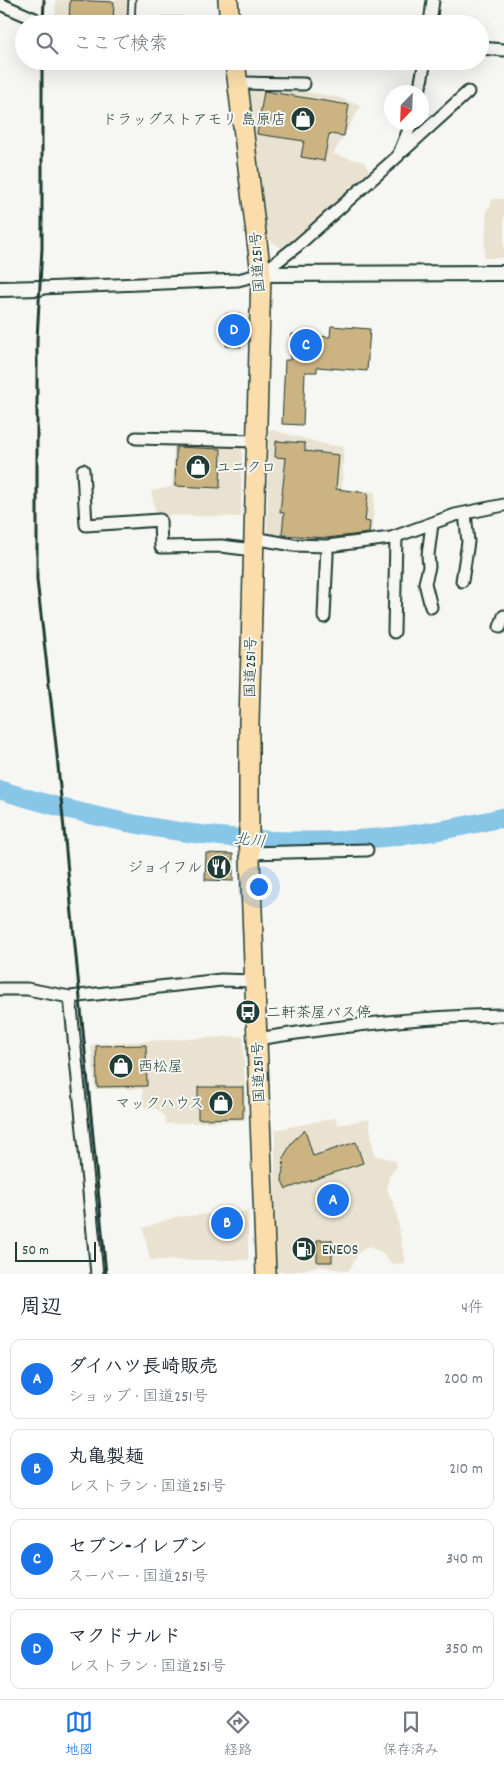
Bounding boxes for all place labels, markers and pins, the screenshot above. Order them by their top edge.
shop icon: ドラッグストアモリ 島原店 [290,106,316,132]
place label: ドラッグストアモリ 島原店 [102,110,286,132]
pin: D [218,311,250,349]
pin: C [290,326,322,364]
shop icon: ユニクロ [185,454,211,480]
place label: ユニクロ [216,458,276,480]
restaurant icon: ジョイフル [206,854,232,880]
place label: ジョイフル [128,858,202,880]
bus stop icon: 二軒茶屋バス停 [235,999,261,1025]
place label: 二軒茶屋バス停 [266,1003,371,1025]
shop icon: 西松屋 [108,1053,134,1079]
place label: 西松屋 [138,1057,183,1079]
shop icon: マックハウス [208,1090,234,1116]
place label: マックハウス [115,1094,204,1116]
pin: A [317,1181,349,1219]
pin: B [211,1204,243,1242]
fuel station icon: ENEOS [291,1236,317,1262]
place label: ENEOS [322,1240,358,1262]

